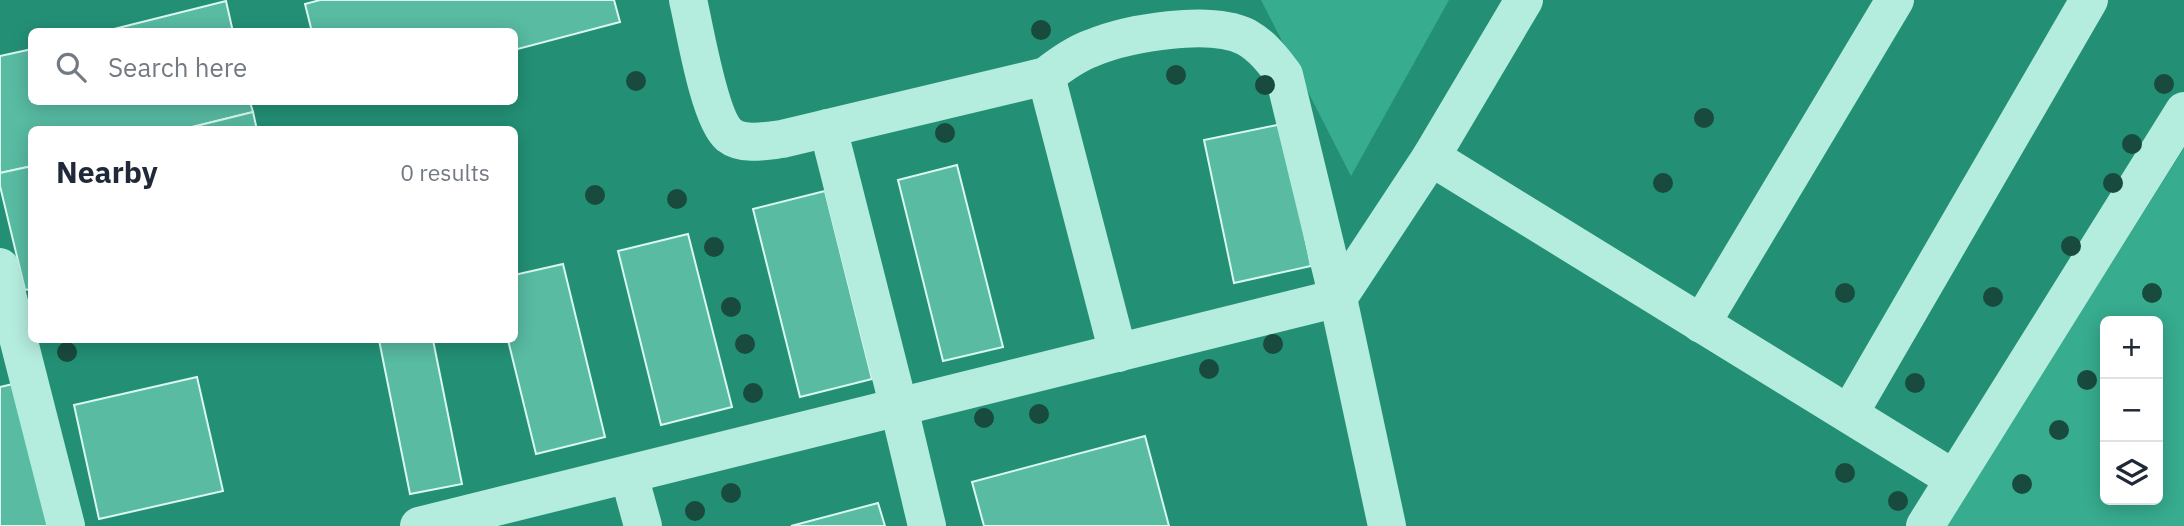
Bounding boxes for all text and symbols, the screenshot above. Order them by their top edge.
search box [28,28,518,105]
icon: search [52,48,90,86]
text: Search here [108,50,247,84]
text: Nearby [56,152,158,191]
text: 0 results [400,157,490,187]
map controls [2100,316,2163,505]
button: + [2100,316,2163,379]
button: − [2100,379,2163,442]
button: layers [2100,442,2163,505]

